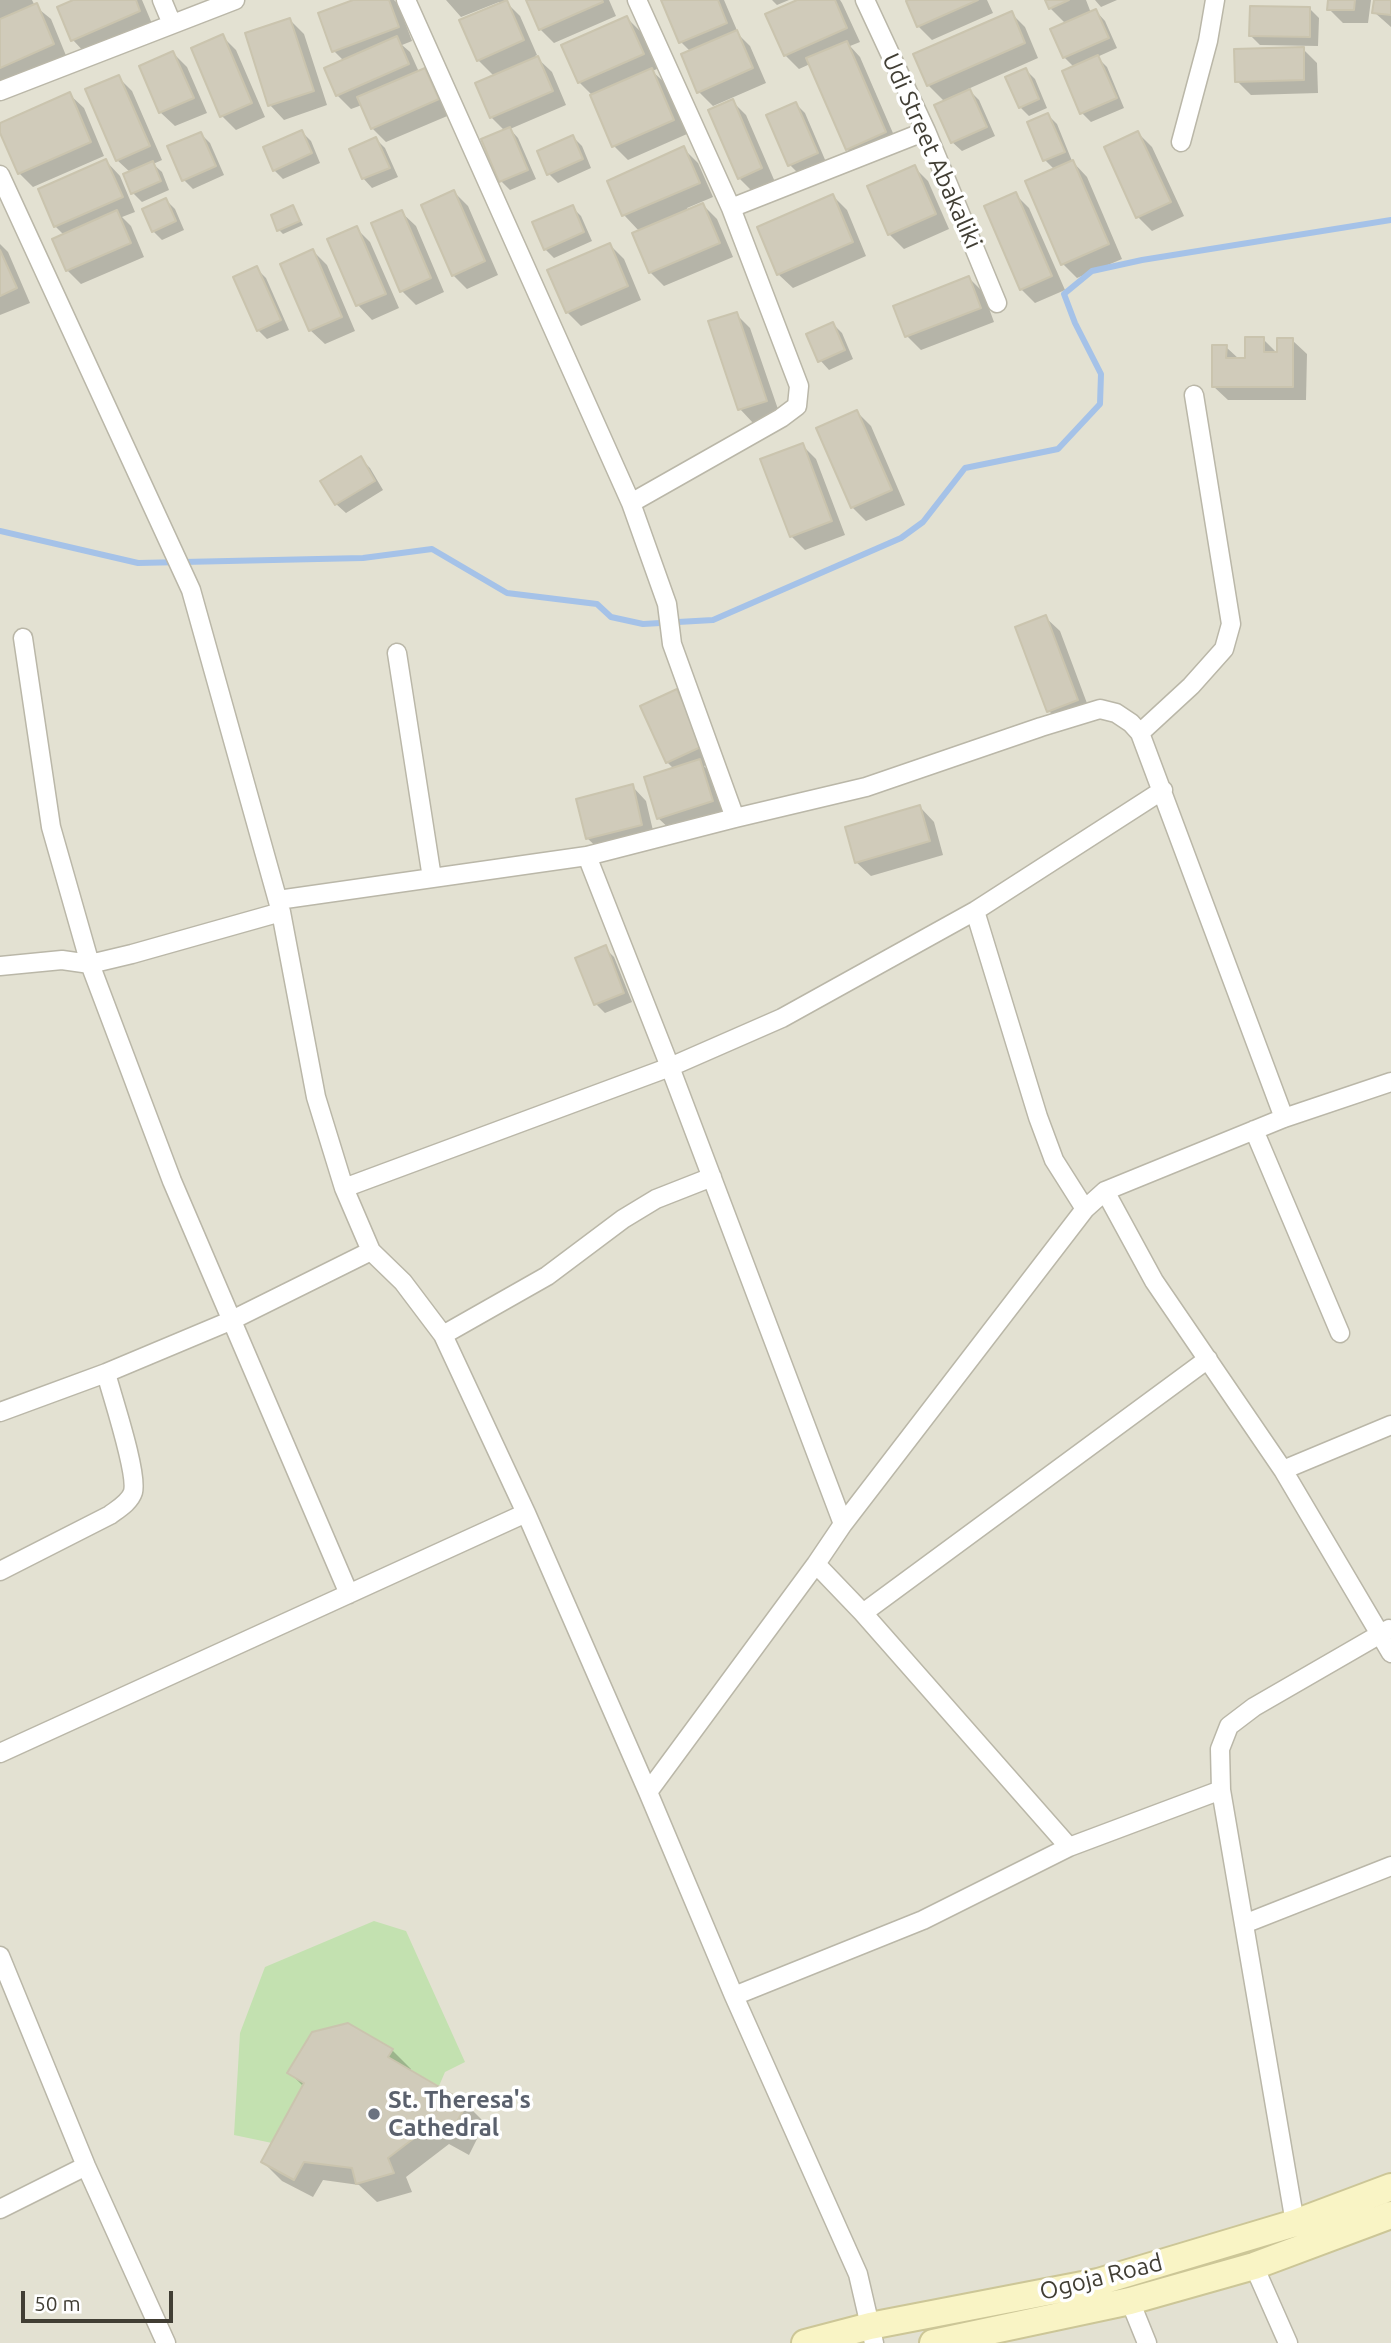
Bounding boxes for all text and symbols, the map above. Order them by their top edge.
street label: Udi Street Abakaliki [876,49,988,253]
place label: St. Theresa's Cathedral [388,2086,531,2142]
marker: St. Theresa's Cathedral [366,2106,382,2122]
street label: Ogoja Road [1037,2248,1165,2306]
scale bar [24,2276,177,2320]
text: 50 m [34,2291,81,2315]

